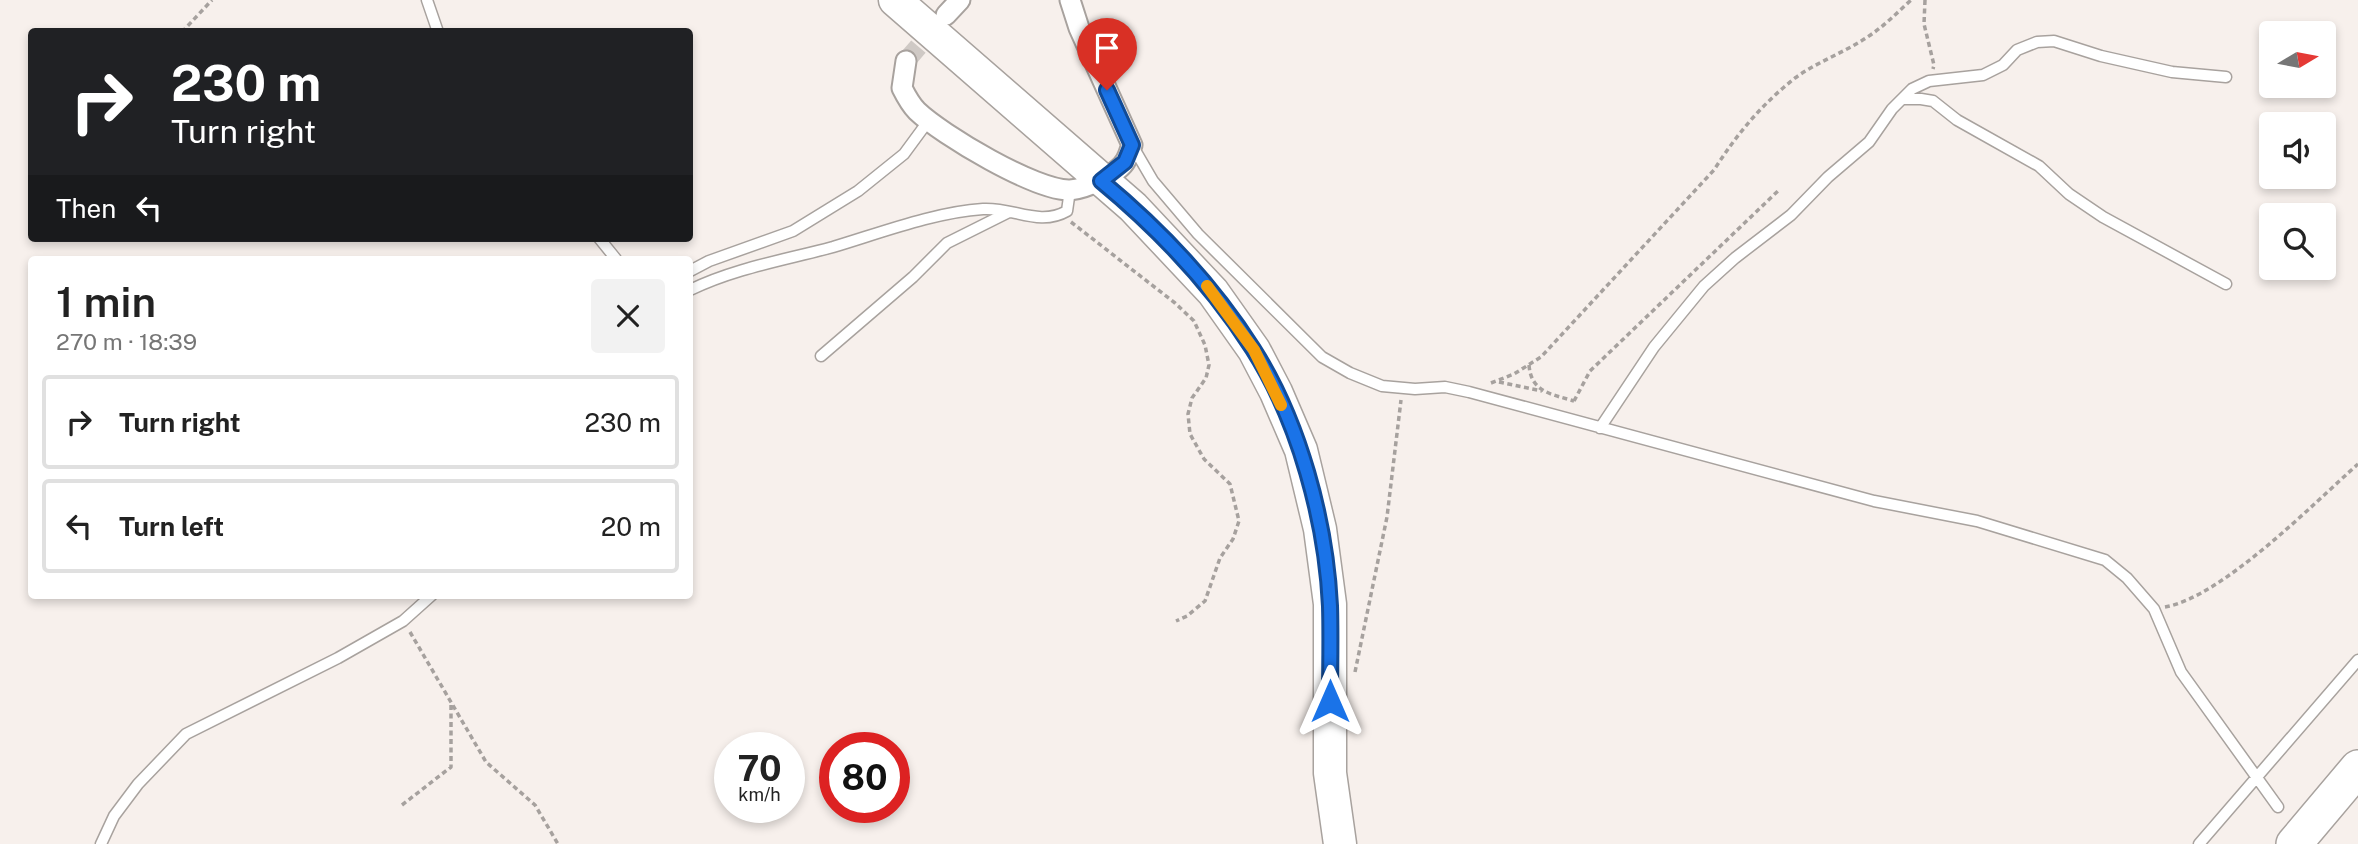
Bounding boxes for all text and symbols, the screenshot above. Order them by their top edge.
pin [1077,18,1137,90]
north arrow [2259,21,2336,98]
map controls [2259,21,2336,280]
icon: arrive [1088,29,1126,67]
text: 230 m [171,54,321,112]
icon: right [56,56,147,147]
button: sound [2259,112,2336,189]
text: Turn right [171,113,316,150]
icon: left [130,189,168,227]
text: Then [56,193,116,224]
button: search [2259,203,2336,280]
text: 1 min [56,277,156,326]
button: close [591,279,665,353]
text: 270 m · 18:39 [56,328,197,355]
icon: right [60,403,98,441]
text: Turn right [119,407,241,438]
text: 230 m [585,407,661,438]
icon: left [60,507,98,545]
text: Turn left [119,511,224,542]
text: 20 m [601,511,661,542]
position arrow [1293,664,1367,738]
speed limit sign: 80 [819,732,910,823]
text: 70 [737,748,782,789]
text: km/h [738,784,781,805]

